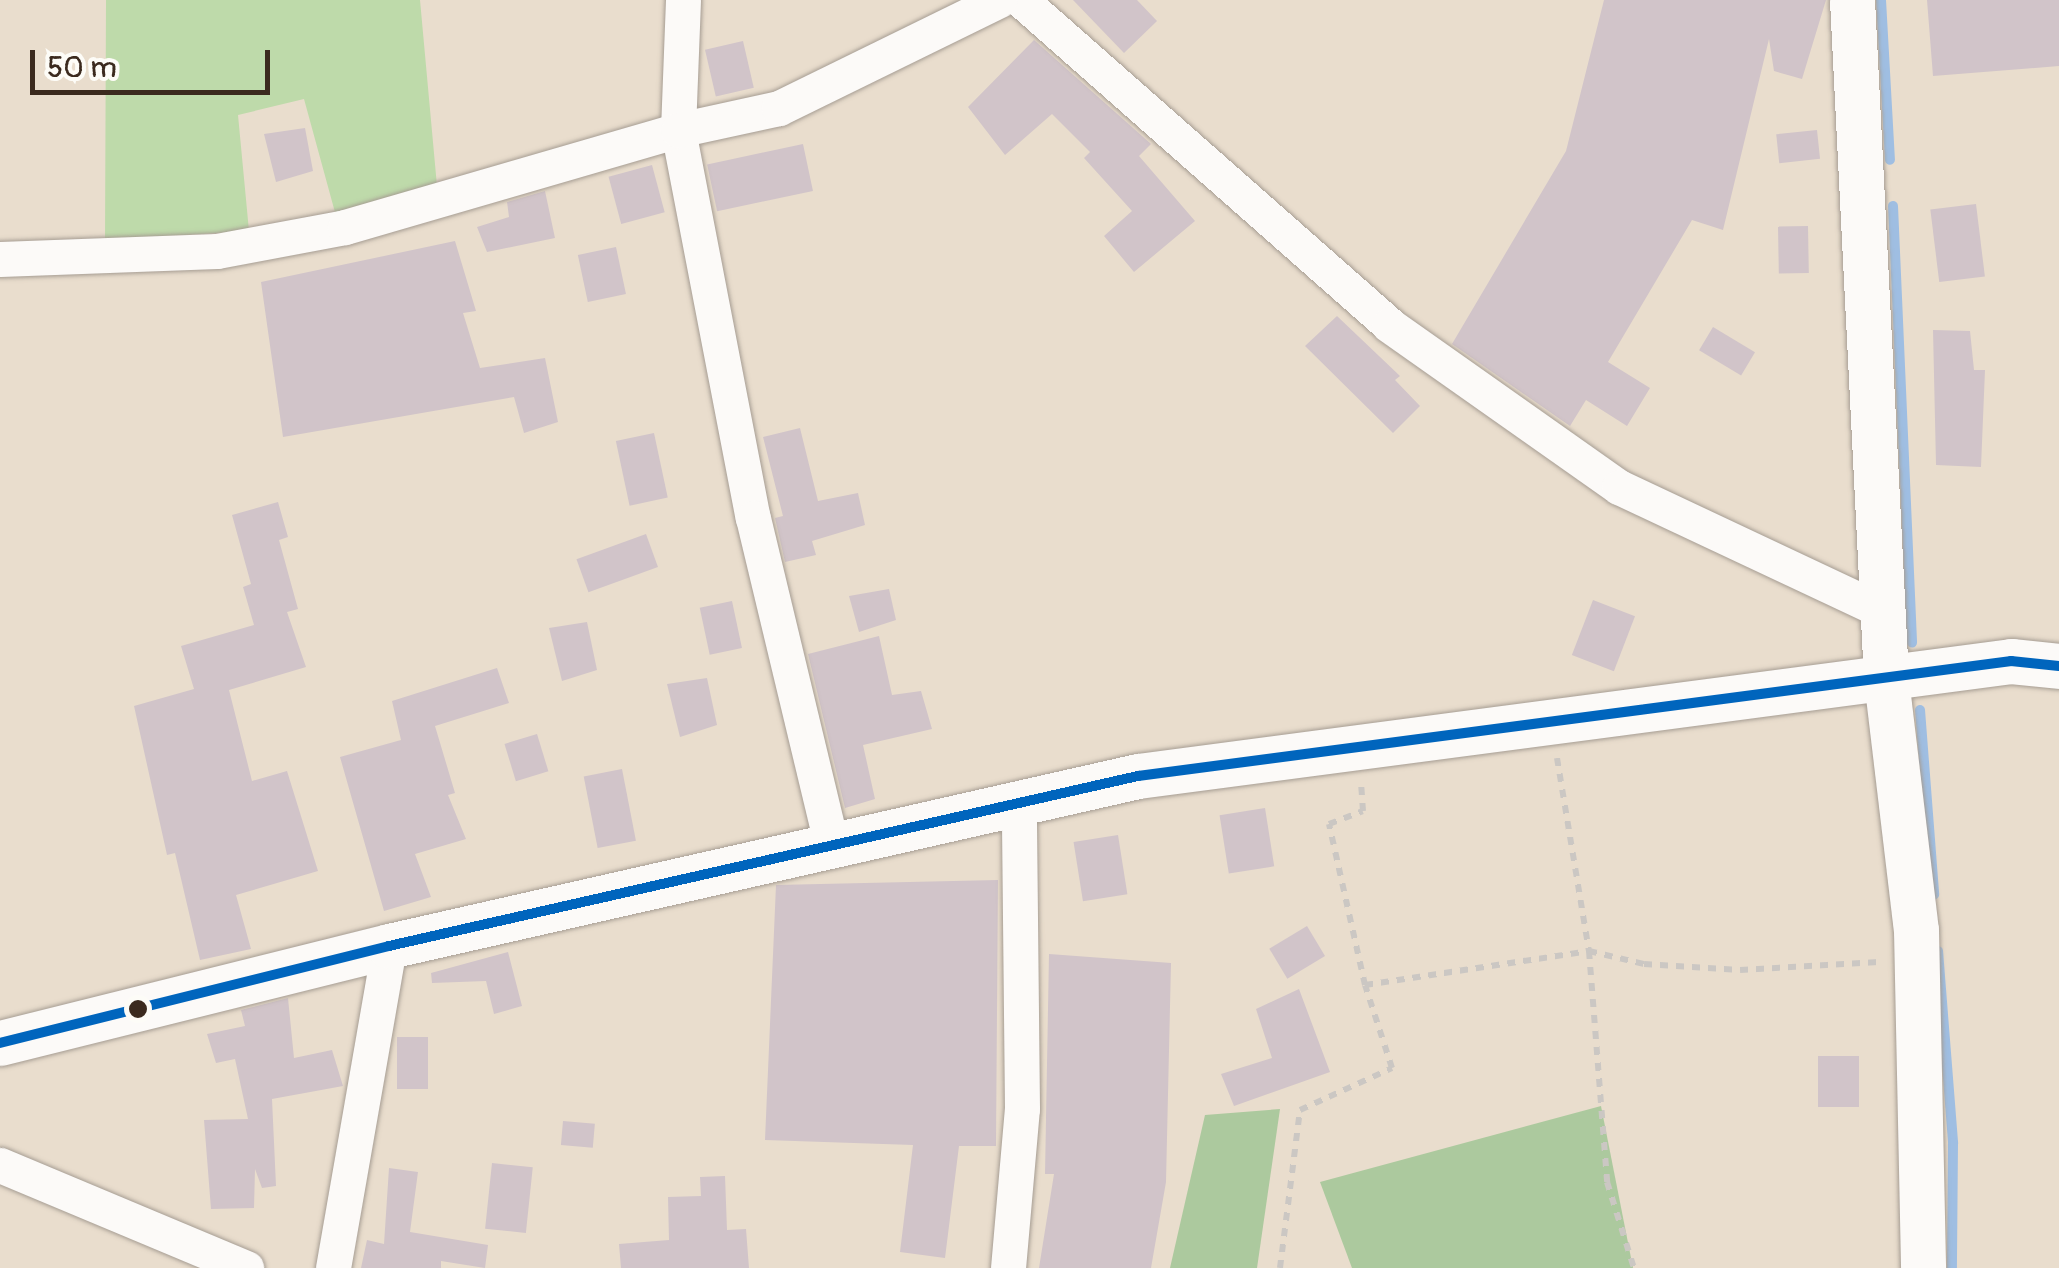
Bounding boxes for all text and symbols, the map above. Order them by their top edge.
scale bar [35,30,275,92]
text: 50 m [47,49,117,86]
unlabelled marker [128,999,148,1019]

